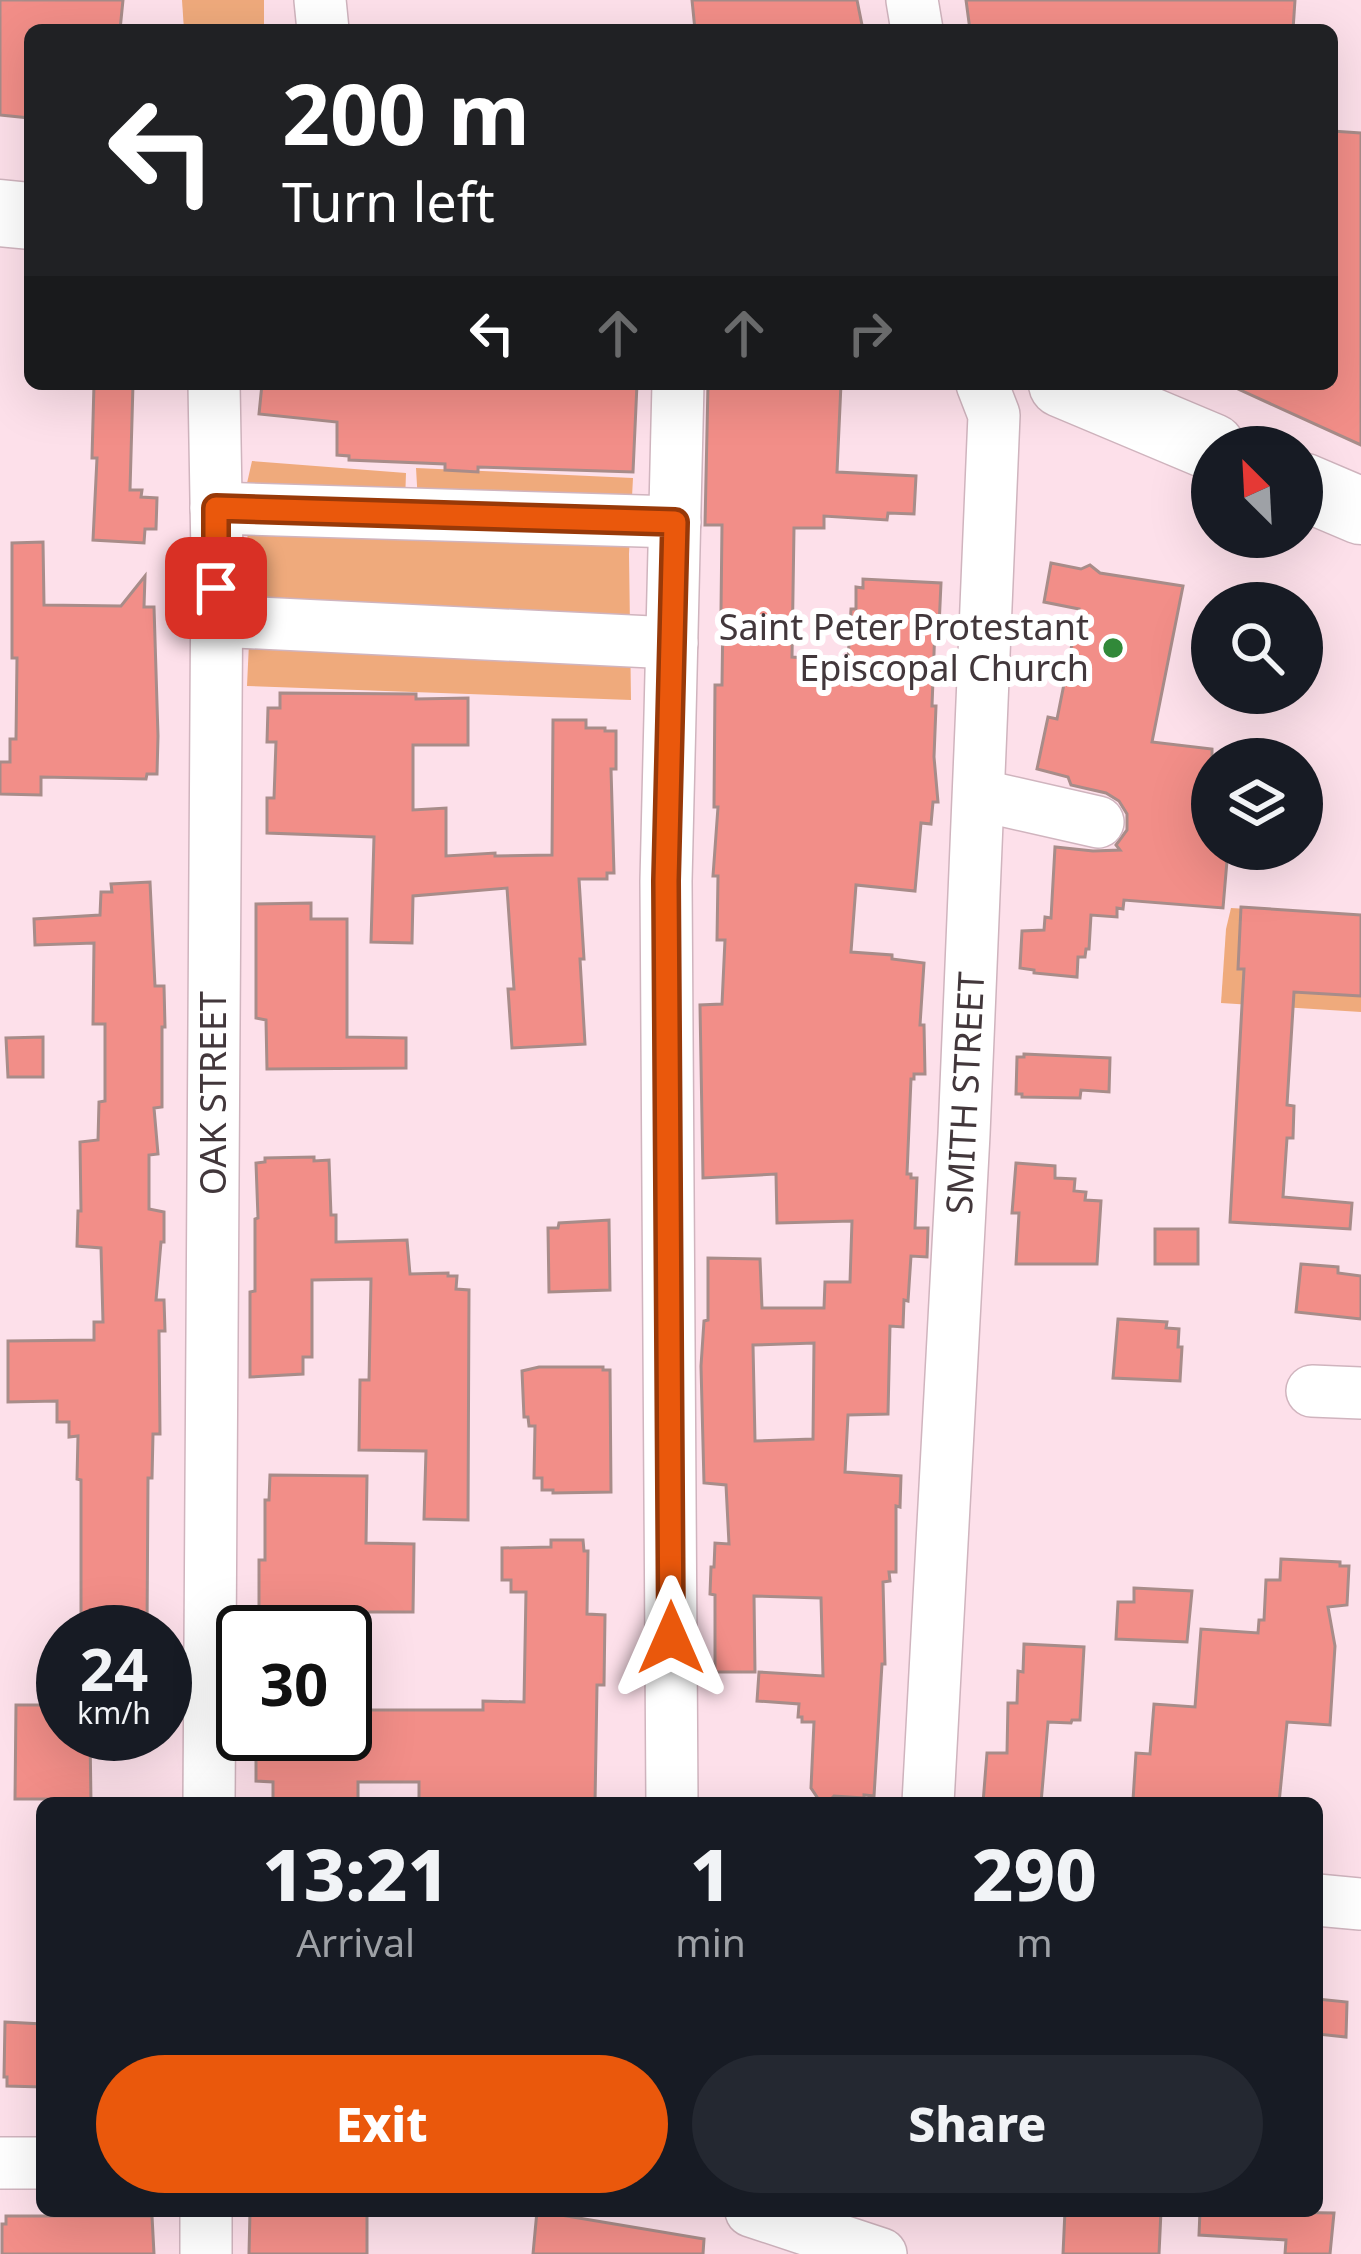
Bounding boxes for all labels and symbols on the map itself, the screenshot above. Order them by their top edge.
north arrow [1191,426,1323,558]
pin [165,537,267,639]
place label: Saint Peter Protestant Episcopal Church [719,602,1089,692]
marker: Saint Peter Protestant Episcopal Church [1100,635,1126,661]
street label: SMITH STREET [934,970,995,1216]
street label: OAK STREET [188,991,237,1195]
position arrow [608,1575,734,1701]
speed limit sign: 30 [216,1605,372,1761]

